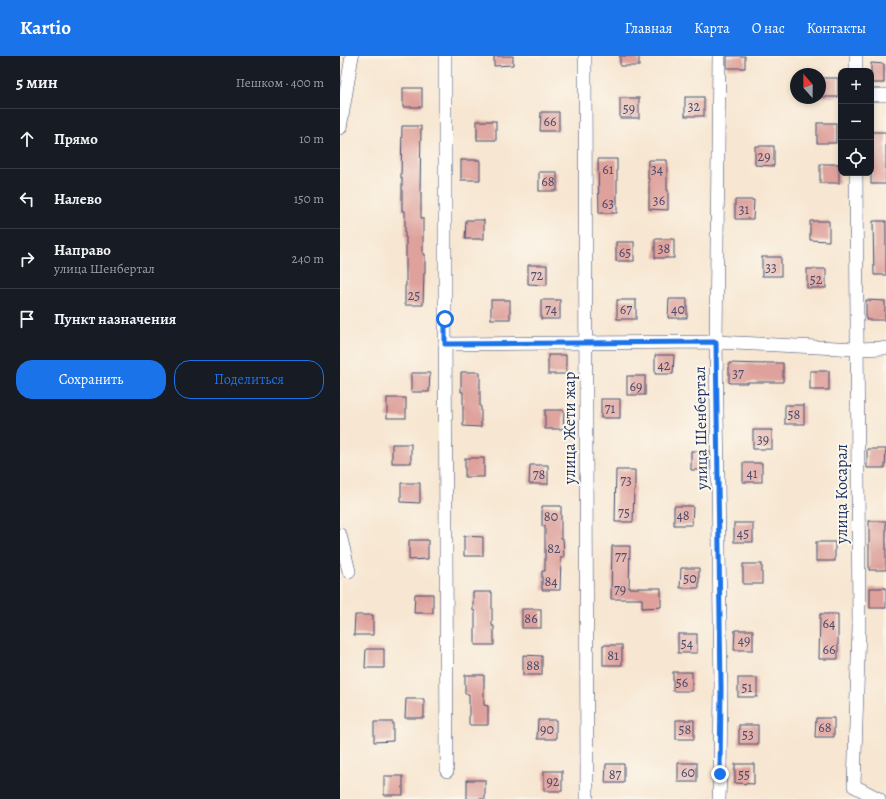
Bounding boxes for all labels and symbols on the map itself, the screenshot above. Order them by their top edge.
north arrow [790,68,826,104]
house number: 32 [688,97,701,116]
house number: 59 [623,99,635,118]
house number: 66 [544,112,556,131]
house number: 29 [757,147,771,166]
house number: 61 [602,160,614,179]
house number: 34 [651,160,663,179]
house number: 68 [541,172,555,191]
house number: 36 [653,191,665,210]
house number: 63 [602,194,614,213]
house number: 31 [739,200,750,219]
house number: 38 [658,239,671,258]
house number: 65 [619,243,631,262]
house number: 33 [765,258,777,277]
house number: 72 [531,266,544,285]
house number: 52 [810,270,823,289]
house number: 25 [408,286,420,305]
house number: 74 [545,300,557,319]
house number: 67 [620,300,632,319]
house number: 40 [671,300,685,319]
route start [436,310,454,328]
house number: 42 [658,356,671,375]
house number: 37 [732,364,744,383]
street label: улица Шенбертал [689,366,713,491]
street label: улица Жети жар [559,372,581,485]
house number: 69 [630,377,642,396]
house number: 71 [605,399,616,418]
house number: 58 [788,405,801,424]
house number: 39 [757,430,769,449]
street label: улица Косарал [831,444,853,545]
house number: 41 [746,464,758,483]
house number: 78 [533,465,546,484]
house number: 73 [620,471,632,490]
house number: 75 [618,503,630,522]
house number: 48 [676,506,690,525]
house number: 80 [544,507,558,526]
house number: 45 [737,524,749,543]
house number: 82 [547,539,561,558]
house number: 77 [615,547,627,566]
house number: 50 [683,569,697,588]
house number: 84 [544,572,558,591]
house number: 79 [614,580,626,599]
house number: 86 [524,609,538,628]
house number: 64 [823,614,835,633]
house number: 49 [738,631,750,650]
house number: 54 [681,634,693,653]
house number: 66 [823,640,835,659]
house number: 81 [607,646,619,665]
house number: 88 [526,656,540,675]
house number: 56 [676,673,688,692]
house number: 51 [742,678,753,697]
house number: 68 [818,718,832,737]
house number: 90 [540,720,554,739]
house number: 58 [679,720,692,739]
house number: 53 [742,725,754,744]
house number: 60 [681,763,695,782]
house number: 87 [609,765,621,784]
route end [711,765,729,783]
house number: 55 [738,765,750,784]
house number: 92 [546,772,560,791]

